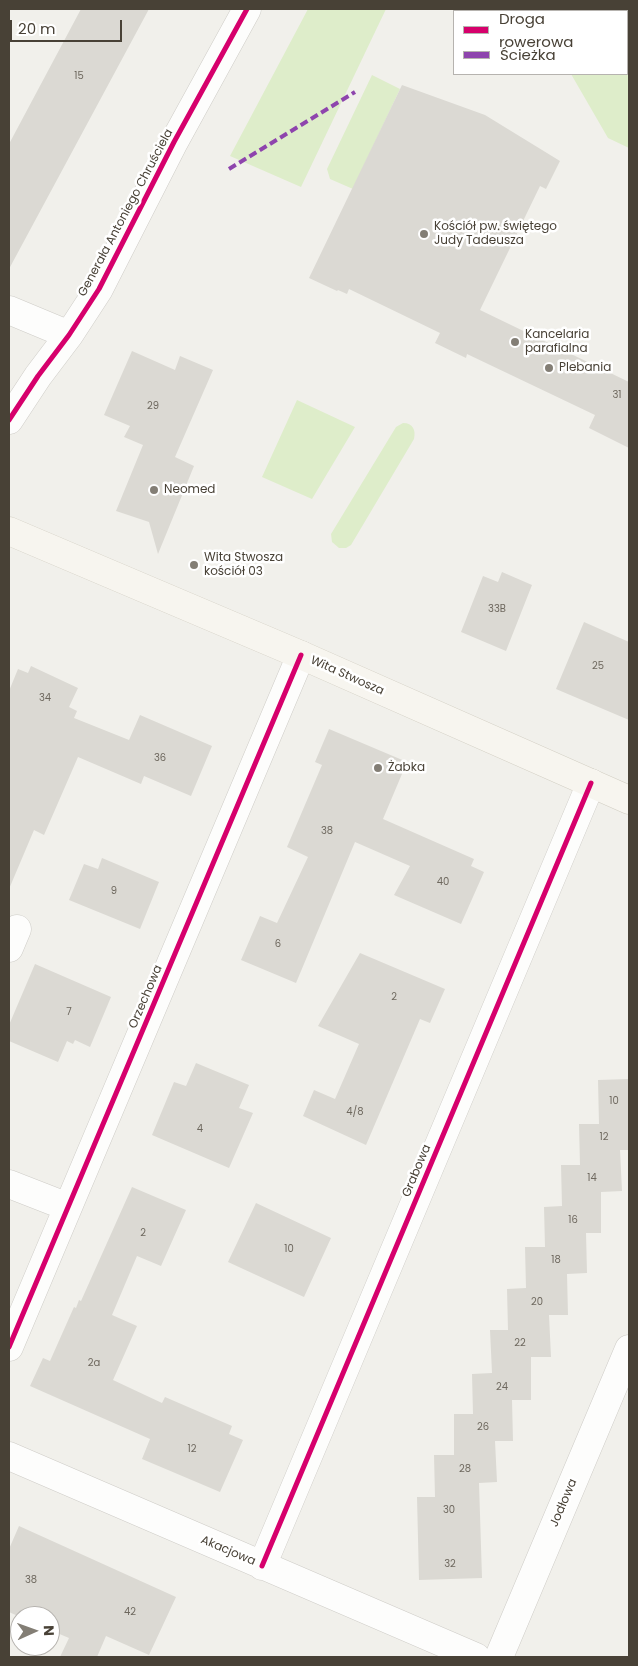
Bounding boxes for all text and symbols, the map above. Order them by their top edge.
text: Droga rowerowa [499,8,573,52]
scale bar [12,10,125,42]
legend [453,10,628,75]
text: 20 m [18,18,56,39]
text: Ścieżka [500,44,556,65]
house number: 15 [74,70,84,82]
street label: Generała Antoniego Chruściela [76,127,176,299]
place label: Kościół pw. świętego Judy Tadeusza [434,220,557,248]
marker: Kościół pw. świętego Judy Tadeusza [418,228,430,240]
place label: Kancelaria parafialna [525,328,589,356]
marker: Kancelaria parafialna [509,336,521,348]
place label: Plebania [559,361,611,375]
marker: Plebania [543,362,555,374]
house number: 31 [612,389,622,401]
house number: 29 [147,400,159,412]
place label: Neomed [164,483,215,497]
marker: Neomed [148,484,160,496]
place label: Wita Stwosza kościół 03 [204,551,283,579]
marker: Wita Stwosza kościół 03 [188,559,200,571]
house number: 33B [488,603,506,615]
street label: Wita Stwosza [308,653,386,699]
house number: 25 [592,660,604,672]
house number: 34 [39,692,51,704]
house number: 36 [154,752,166,764]
place label: Żabka [388,761,425,775]
marker: Żabka [372,762,384,774]
house number: 38 [321,825,333,837]
house number: 40 [437,876,449,888]
house number: 9 [111,885,117,897]
house number: 6 [275,938,281,950]
street label: Orzechowa [126,963,166,1031]
house number: 2 [391,991,397,1003]
house number: 7 [66,1006,72,1018]
house number: 10 [609,1095,619,1107]
house number: 4/8 [346,1106,364,1118]
house number: 4 [197,1123,203,1135]
house number: 12 [600,1131,608,1143]
street label: Grabowa [399,1143,435,1199]
house number: 14 [587,1172,597,1184]
house number: 16 [568,1214,578,1226]
house number: 2 [140,1227,146,1239]
house number: 10 [284,1243,294,1255]
house number: 18 [551,1254,561,1266]
house number: 20 [531,1296,543,1308]
house number: 22 [514,1337,526,1349]
house number: 2a [88,1357,100,1369]
house number: 24 [496,1381,508,1393]
house number: 26 [477,1421,489,1433]
house number: 12 [188,1443,196,1455]
house number: 28 [459,1463,471,1475]
street label: Jodłowa [547,1477,581,1529]
house number: 30 [443,1504,455,1516]
street label: Akacjowa [198,1533,258,1569]
house number: 32 [444,1558,456,1570]
house number: 38 [25,1574,37,1586]
north arrow [10,1606,60,1656]
house number: 42 [124,1606,136,1618]
text: N [39,1625,59,1636]

